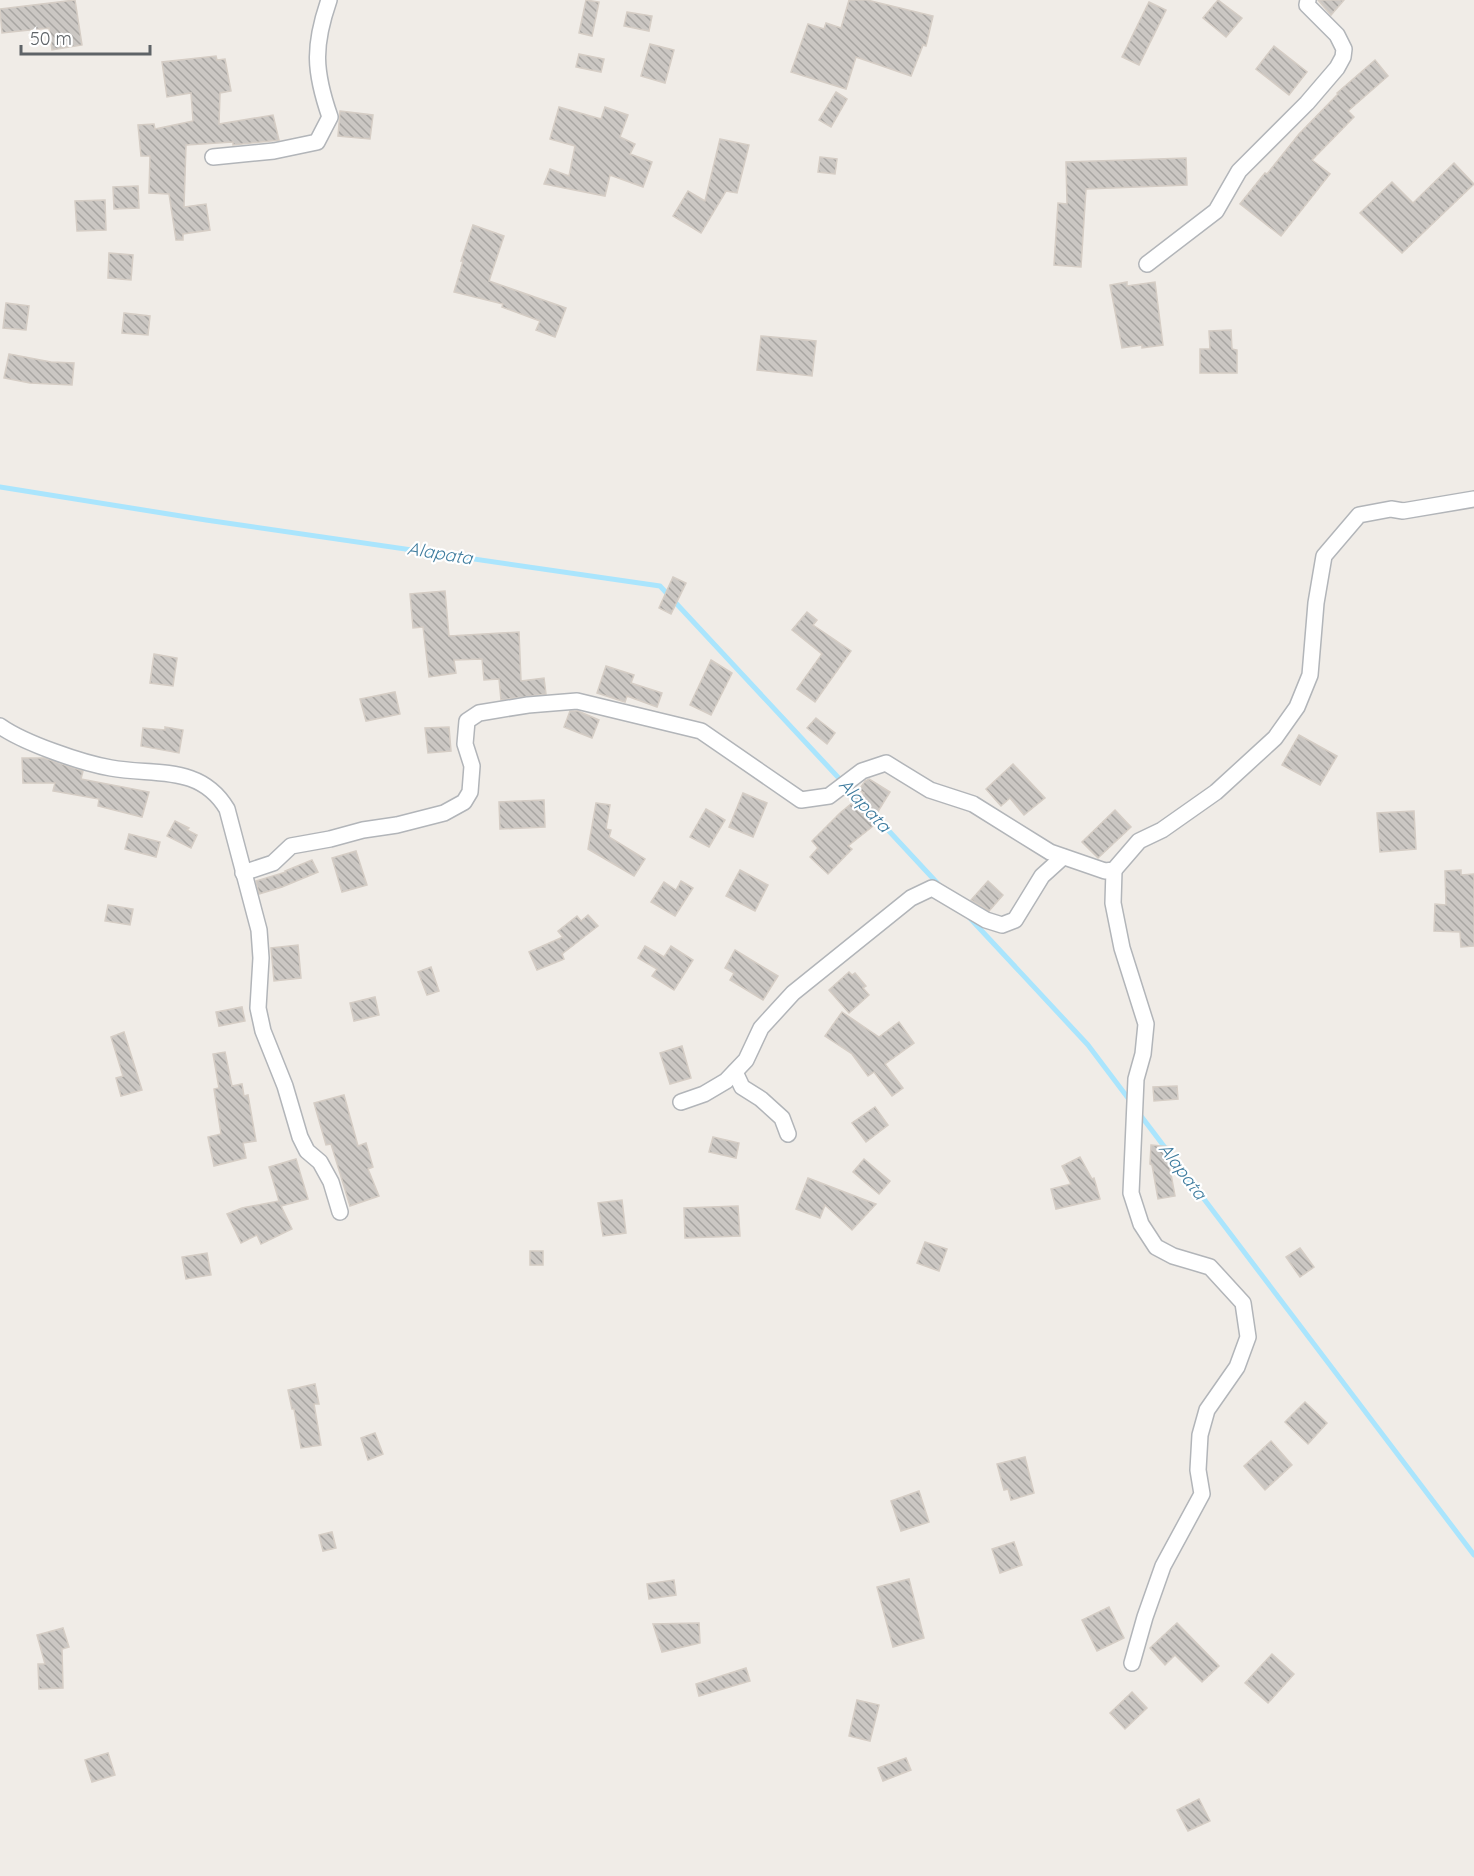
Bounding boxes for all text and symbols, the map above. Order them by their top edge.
scale bar [21,18,150,56]
text: 50 m [30,27,72,50]
water label: Alapata [406,537,475,570]
water label: Alapata [834,773,896,838]
water label: Alapata [1154,1138,1213,1205]

